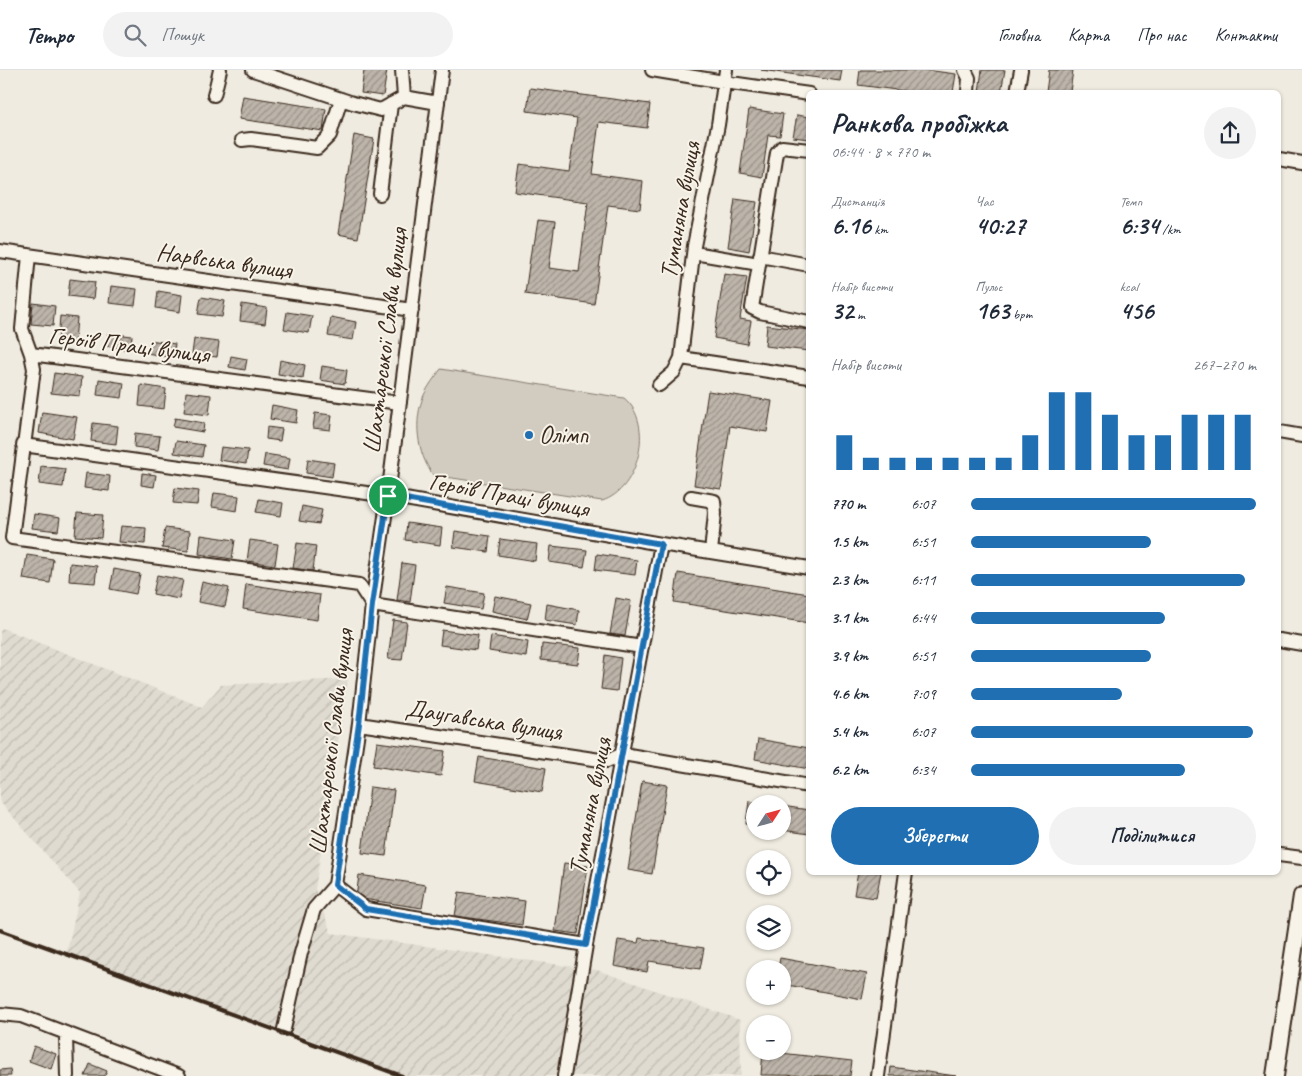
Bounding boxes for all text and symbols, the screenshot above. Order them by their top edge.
search box [103,12,453,57]
text: Tempo [25,20,73,50]
icon: search [121,21,149,49]
text: Пошук [161,23,204,47]
text: Головна [998,24,1040,46]
text: Карта [1068,24,1109,46]
text: Про нас [1137,24,1187,46]
text: Контакти [1215,24,1277,46]
text: Ранкова пробіжка [831,105,1007,140]
button: share [1204,107,1256,159]
street label: Туманяна вулиця [652,138,708,281]
text: 06:44 · 8 × 770 m [831,142,930,162]
text: Дистанція [831,193,884,210]
text: Час [975,193,994,210]
text: Темп [1120,193,1142,210]
text: 6.16 [831,210,871,242]
text: 40:27 [975,210,1025,242]
text: 6:34 [1120,210,1159,242]
text: km [871,221,888,238]
text: /km [1159,221,1181,238]
street label: Шахтарської Слави вулиця [355,224,415,455]
street label: Нарвська вулиця [154,236,296,287]
text: Набір висоти [831,278,892,295]
text: Пульс [975,278,1002,295]
text: kcal [1120,278,1138,295]
text: 32 [831,295,854,327]
text: 163 [975,295,1010,327]
text: 456 [1120,295,1154,327]
text: m [854,306,865,323]
text: bpm [1010,306,1032,323]
street label: Героїв Праці вулиця [47,319,214,371]
text: Набір висоти [831,355,901,375]
text: 267–270 m [1193,355,1256,375]
place label: Олімп [539,419,589,451]
marker: Олімп [523,429,535,441]
street label: Героїв Праці вулиця [427,465,594,525]
pin [367,475,409,517]
icon: arrive [374,482,402,510]
text: 770 m [831,494,865,514]
text: 6:07 [911,494,936,514]
text: 1.5 km [831,532,868,552]
text: 6:51 [911,532,936,552]
text: 2.3 km [831,570,868,590]
text: 6:11 [911,570,936,590]
text: 3.1 km [831,608,868,628]
text: 6:44 [911,608,936,628]
street label: Шахтарської Слави вулиця [301,625,361,856]
text: 3.9 km [831,646,868,666]
text: 6:51 [911,646,936,666]
text: 4.6 km [831,684,869,704]
text: 7:09 [911,684,936,704]
street label: Даугавська вулиця [403,692,565,748]
text: 5.4 km [831,722,868,742]
text: 6:07 [911,722,936,742]
street label: Туманяна вулиця [561,734,619,877]
text: 6.2 km [831,760,869,780]
text: 6:34 [911,760,936,780]
north arrow [746,795,791,840]
map controls [746,795,791,1060]
button: Зберегти [831,807,1039,865]
button: Поділитися [1049,807,1256,865]
button: locate [746,850,791,895]
button: layers [746,905,791,950]
button: + [746,960,791,1005]
button: − [746,1015,791,1060]

